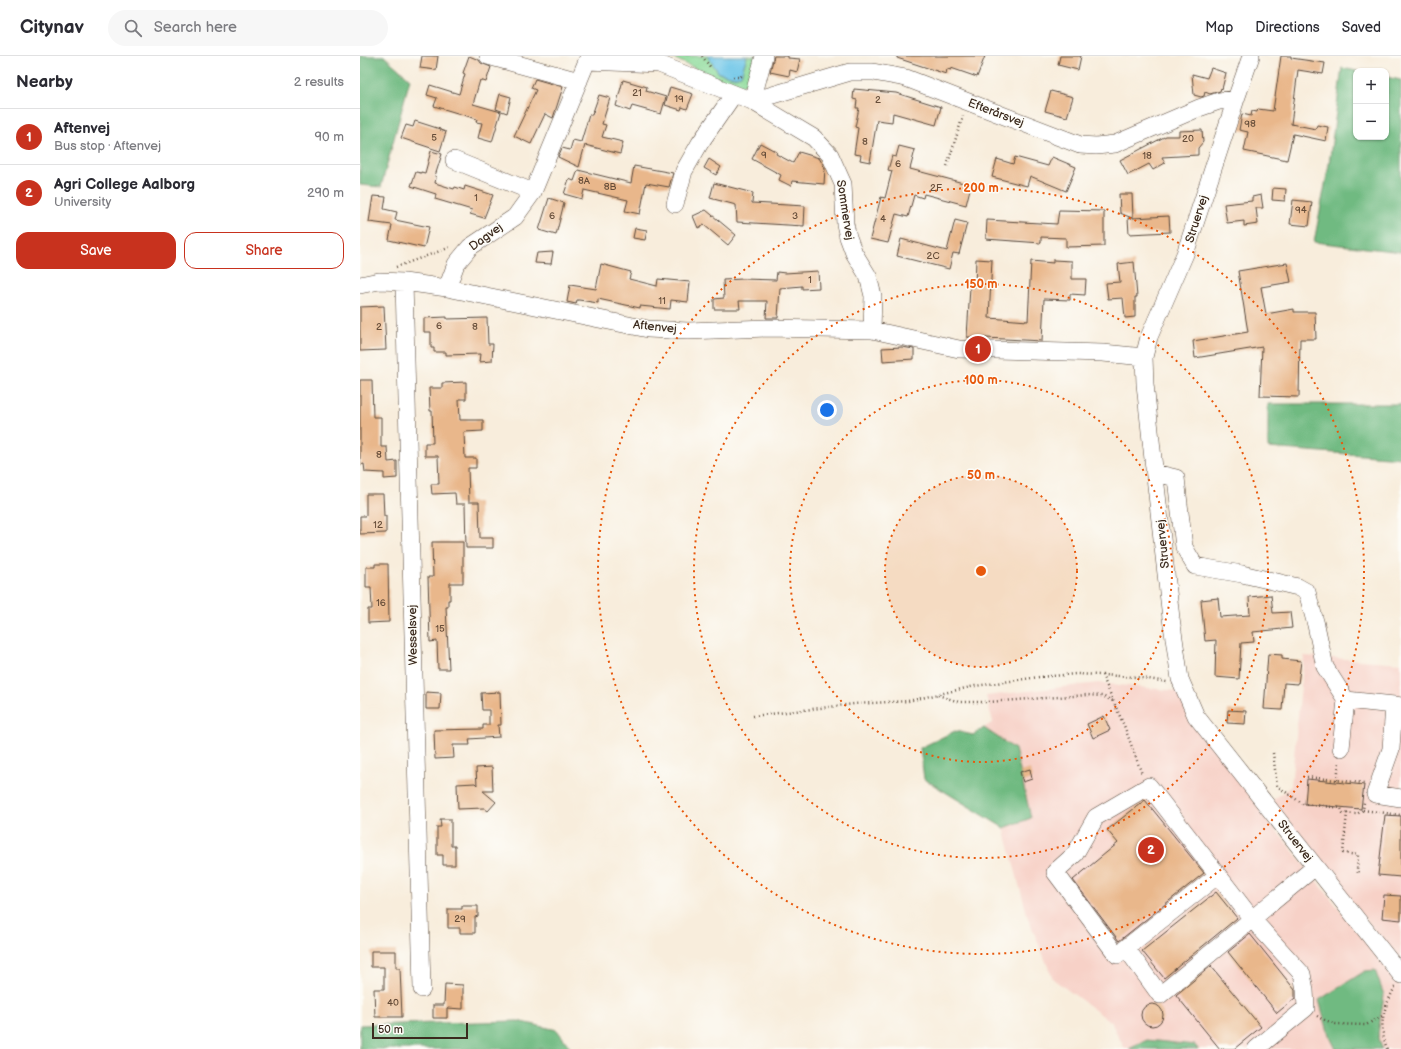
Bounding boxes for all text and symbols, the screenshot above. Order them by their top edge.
search box [108,10,388,46]
text: Citynav [20,16,84,39]
icon: search [122,17,144,39]
text: Search here [154,18,237,37]
text: Map [1205,19,1233,36]
text: Directions [1255,19,1320,36]
text: Saved [1342,19,1381,36]
map controls [1353,68,1389,140]
button: + [1353,68,1389,104]
text: Nearby [16,72,73,92]
text: 2 results [294,74,344,90]
house number: 21 [632,87,642,99]
house number: 19 [674,93,684,105]
house number: 2 [875,94,881,106]
street label: Efterårsvej [966,95,1026,131]
button: − [1353,104,1389,140]
house number: 98 [1244,118,1256,130]
text: Aftenvej [54,119,110,138]
text: 1 [26,129,32,145]
text: 90 m [315,129,344,145]
house number: 5 [431,132,437,144]
house number: 20 [1182,133,1194,145]
house number: 8 [862,136,868,148]
text: Bus stop · Aftenvej [54,138,161,154]
house number: 9 [761,149,767,161]
house number: 18 [1142,150,1152,162]
house number: 6 [895,158,901,170]
text: Agri College Aalborg [54,175,195,194]
house number: 8A [578,175,591,187]
street label: Sommervej [833,179,857,241]
house number: 8B [604,181,616,193]
text: 200 m [963,181,999,196]
house number: 2F [930,182,942,194]
text: 2 [25,185,33,201]
text: 290 m [307,185,344,201]
house number: 1 [474,192,478,204]
street label: Struervej [1182,193,1212,245]
text: University [54,194,111,210]
house number: 94 [1295,204,1307,216]
house number: 6 [549,210,555,222]
house number: 3 [792,210,798,222]
house number: 4 [880,213,886,225]
street label: Dagvej [466,220,506,254]
button: Save [16,232,176,269]
button: Share [184,232,344,269]
house number: 2C [926,250,940,262]
house number: 1 [808,274,812,286]
text: 150 m [965,277,997,292]
house number: 11 [658,295,666,307]
street label: Aftenvej [632,317,678,337]
house number: 6 [436,320,442,332]
house number: 2 [376,321,382,333]
house number: 8 [472,321,478,333]
pin: 1 [965,334,991,364]
text: 100 m [964,373,998,388]
your location [817,400,837,420]
house number: 8 [376,449,382,461]
text: 50 m [967,468,995,483]
house number: 12 [373,519,383,531]
street label: Struervej [1153,519,1173,569]
centre of rings [974,564,988,578]
house number: 16 [376,597,386,609]
street label: Wesselsvej [405,604,421,665]
house number: 15 [435,623,445,635]
street label: Struervej [1274,817,1316,865]
pin: 2 [1138,835,1164,865]
house number: 29 [454,913,466,925]
house number: 40 [387,997,399,1009]
scale bar [372,1021,468,1040]
text: 50 m [378,1023,403,1036]

